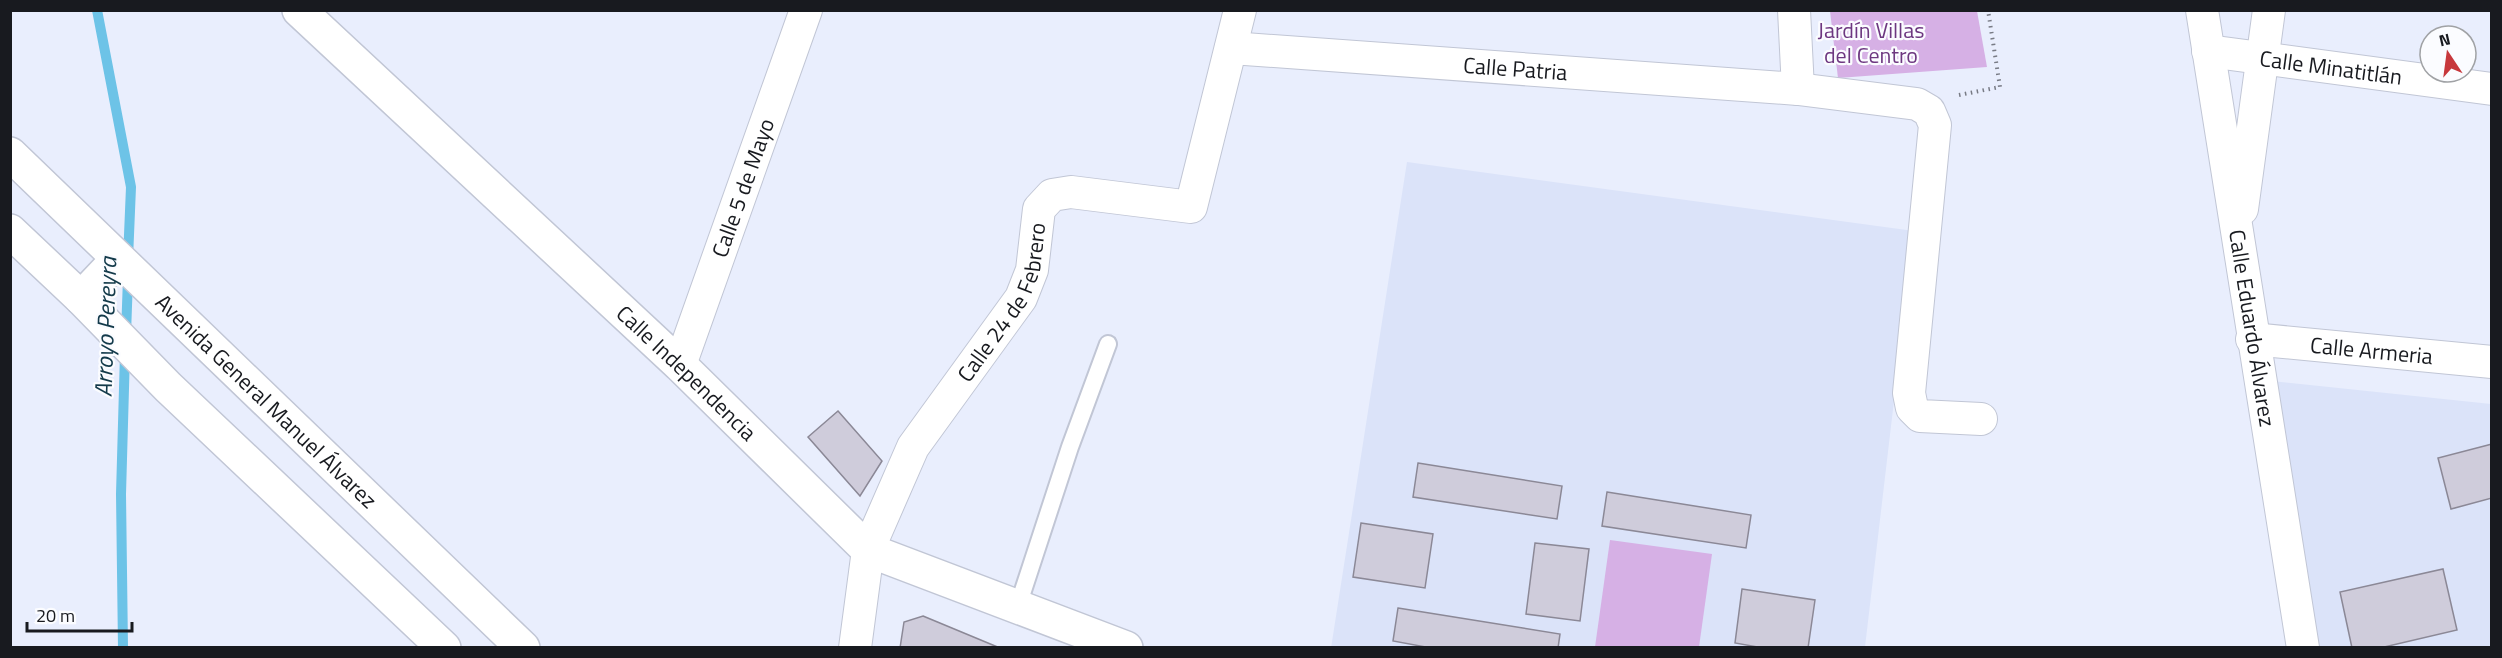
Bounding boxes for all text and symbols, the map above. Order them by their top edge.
park label: Jardín Villas del Centro [1818,13,1924,72]
north arrow [2418,24,2478,84]
text: N [2437,26,2453,52]
street label: Calle Minatitlán [2257,41,2404,94]
street label: Calle Patria [1462,48,1569,89]
street label: Calle 5 de Mayo [703,114,783,262]
street label: Calle 24 de Febrero [948,221,1054,389]
street label: Calle Eduardo Álvarez [2220,227,2285,429]
water label: Arroyo Pereyra [85,254,126,398]
street label: Avenida General Manuel Álvarez [148,286,385,516]
street label: Calle Independencia [609,297,765,449]
street label: Calle Armeria [2309,328,2434,373]
scale bar [27,595,132,633]
text: 20 m [36,602,75,629]

